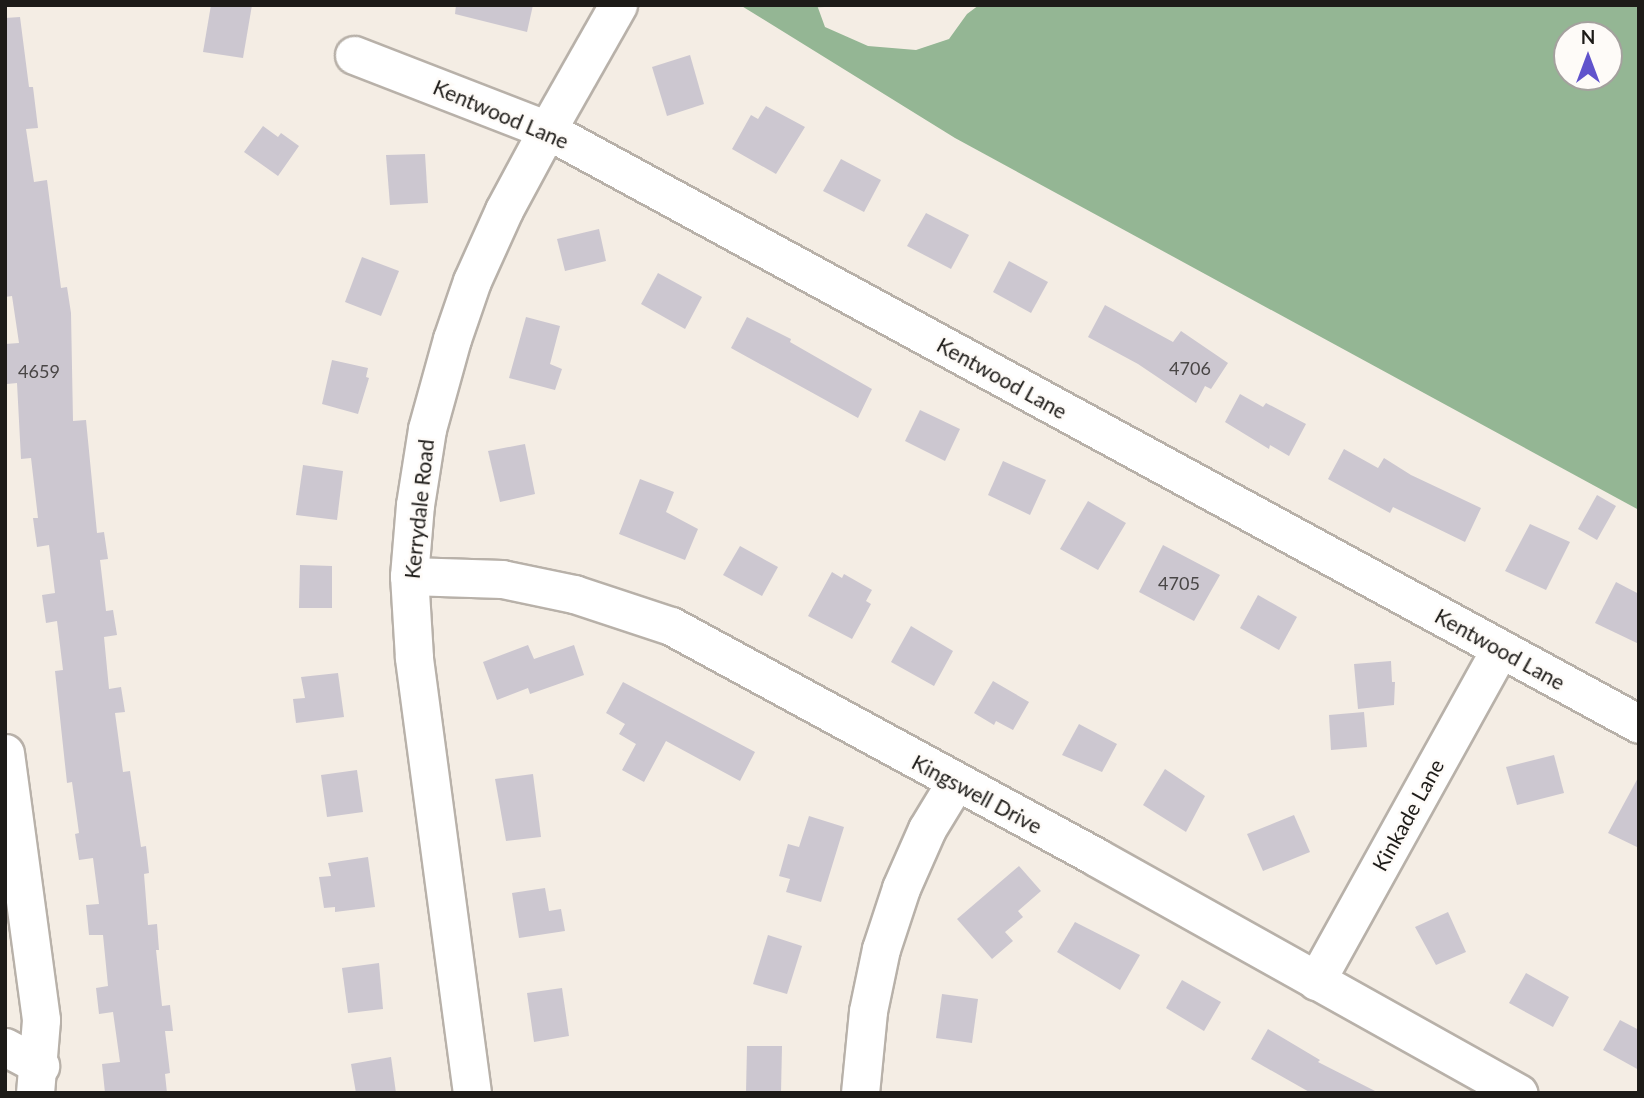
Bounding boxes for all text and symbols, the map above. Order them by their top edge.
north arrow [1553,21,1623,91]
text: N [1581,25,1595,48]
street label: Kentwood Lane [430,74,572,154]
street label: Kentwood Lane [933,332,1071,424]
house number: 4706 [1169,357,1211,379]
house number: 4659 [18,360,60,382]
street label: Kerrydale Road [399,438,439,580]
house number: 4705 [1158,572,1200,594]
street label: Kentwood Lane [1431,603,1569,695]
street label: Kingswell Drive [908,749,1046,839]
street label: Kinkade Lane [1367,755,1449,875]

